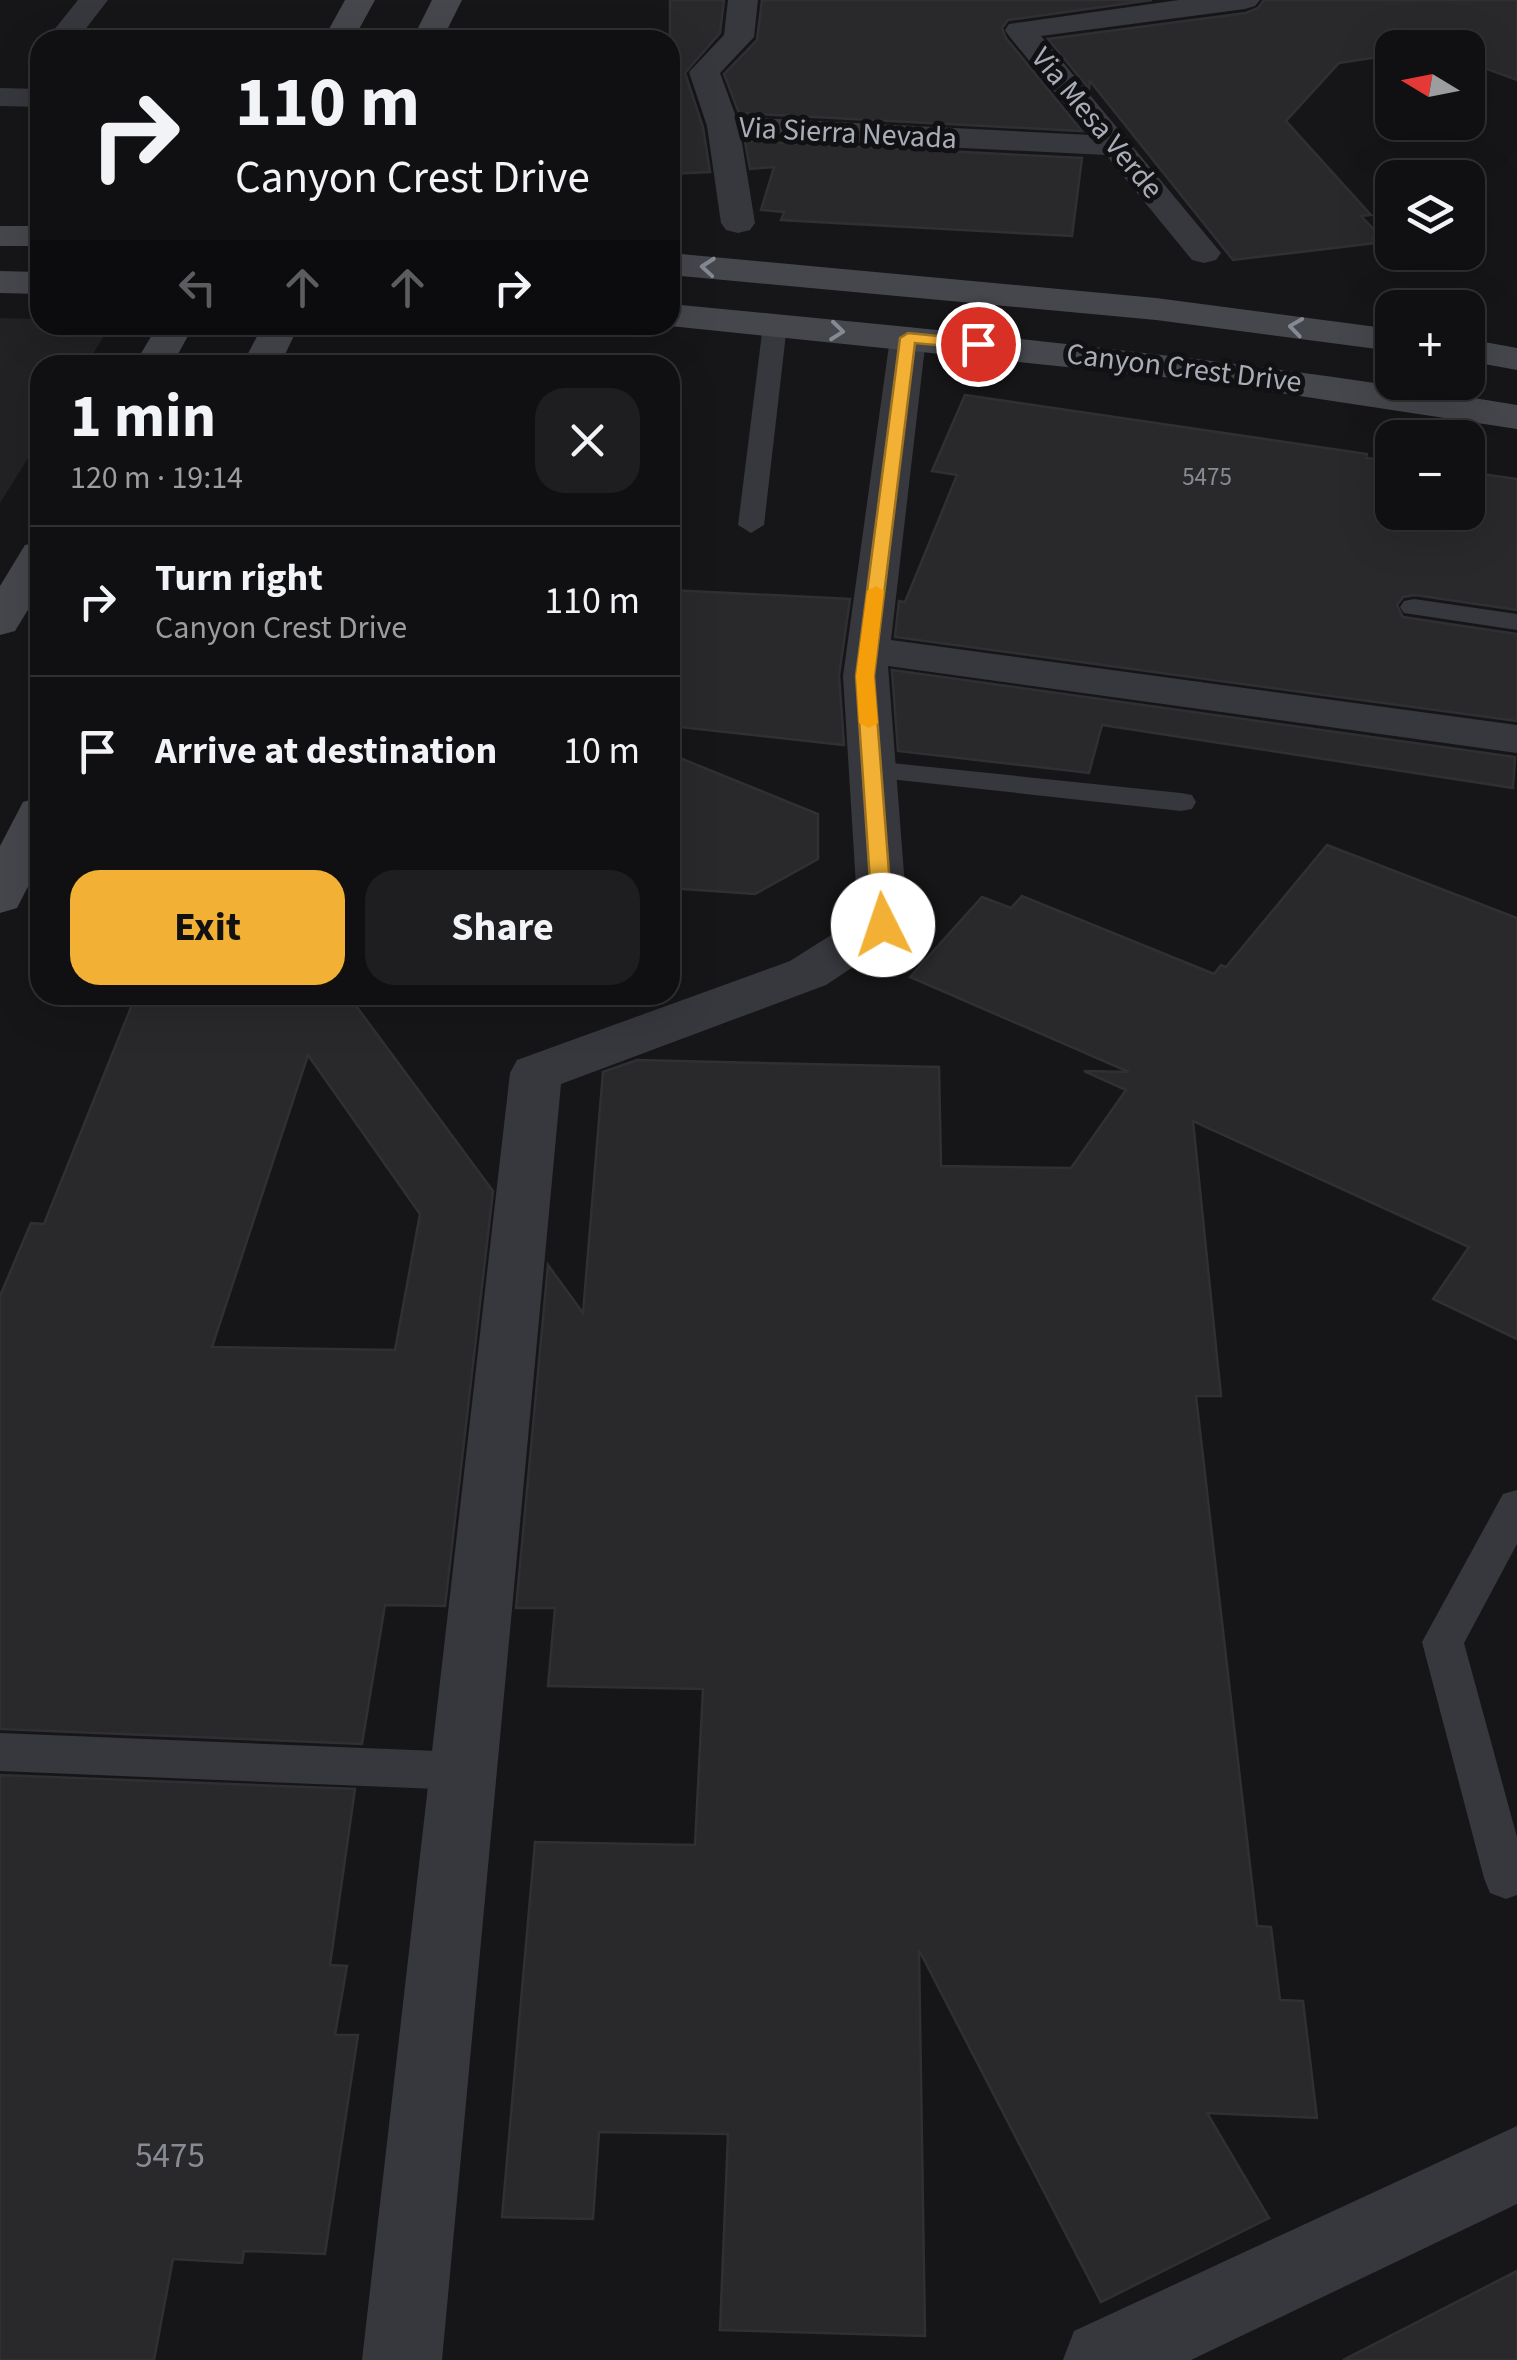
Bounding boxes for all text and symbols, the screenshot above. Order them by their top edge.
north arrow [1375,30,1485,140]
map controls [1375,30,1485,530]
street label: Via Mesa Verde [1021,38,1173,208]
text: 110 m [235,53,420,153]
icon: right [70,70,200,200]
street label: Via Sierra Nevada [738,106,958,160]
text: Canyon Crest Drive [235,146,590,210]
button: layers [1375,160,1485,270]
one-way arrow [699,257,715,279]
icon: left [170,260,225,315]
icon: ahead [275,260,330,315]
icon: ahead [380,260,435,315]
icon: right [485,260,540,315]
button: + [1375,290,1485,400]
pin [936,302,1021,387]
icon: arrive [951,317,1006,372]
one-way arrow [1287,318,1304,339]
one-way arrow [829,320,845,341]
street label: Canyon Crest Drive [1064,332,1304,404]
text: 1 min [70,375,216,460]
button: close [535,388,640,493]
button: − [1375,420,1485,530]
text: 120 m · 19:14 [70,455,243,501]
house number: 5475 [1182,459,1232,495]
text: Turn right [155,551,323,605]
icon: right [70,574,125,629]
text: 110 m [544,574,640,628]
text: Canyon Crest Drive [155,605,407,651]
icon: arrive [70,724,125,779]
text: Arrive at destination [155,724,497,778]
text: 10 m [563,724,640,778]
button: Exit [70,870,345,985]
button: Share [365,870,640,985]
position arrow [831,873,935,977]
house number: 5475 [135,2131,205,2181]

